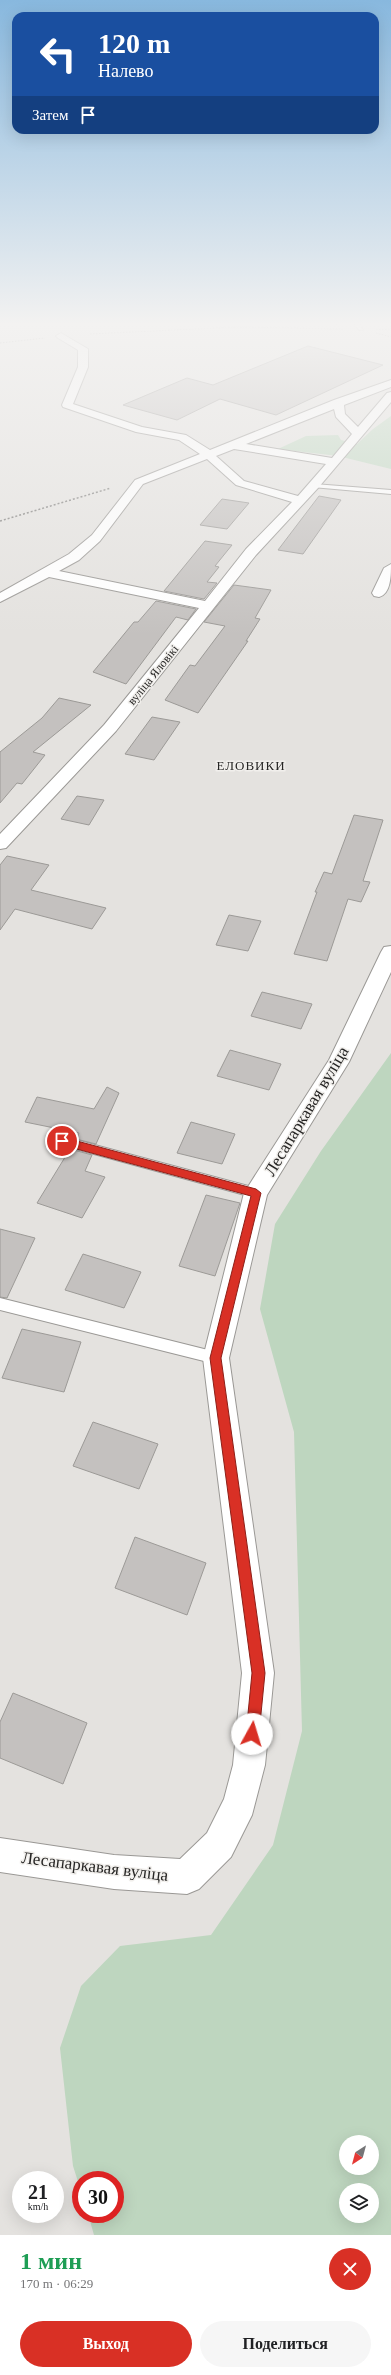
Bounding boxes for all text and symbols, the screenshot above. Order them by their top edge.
icon: left [32,28,84,80]
text: 120 m [98,28,170,59]
text: Налево [98,61,154,81]
icon: arrive [77,104,99,126]
text: Затем [32,107,69,123]
street label: вуліца Яловікі [125,642,182,708]
district label: ЕЛОВИКИ [216,758,286,773]
street label: Лесапаркавая вуліца [260,1043,353,1179]
pin [45,1124,79,1158]
icon: arrive [51,1130,73,1152]
position arrow [231,1713,273,1755]
street label: Лесапаркавая вуліца [21,1848,170,1885]
north arrow [339,2135,379,2175]
map controls [339,2135,379,2223]
speed limit sign: 30 [72,2171,124,2223]
text: 21 [28,2181,48,2203]
button: layers [339,2183,379,2223]
text: km/h [28,2201,48,2212]
text: 1 мин [20,2248,82,2274]
button: close [329,2248,371,2290]
text: 170 m · 06:29 [20,2276,93,2291]
button: Выход [20,2321,192,2367]
button: Поделиться [200,2321,371,2367]

